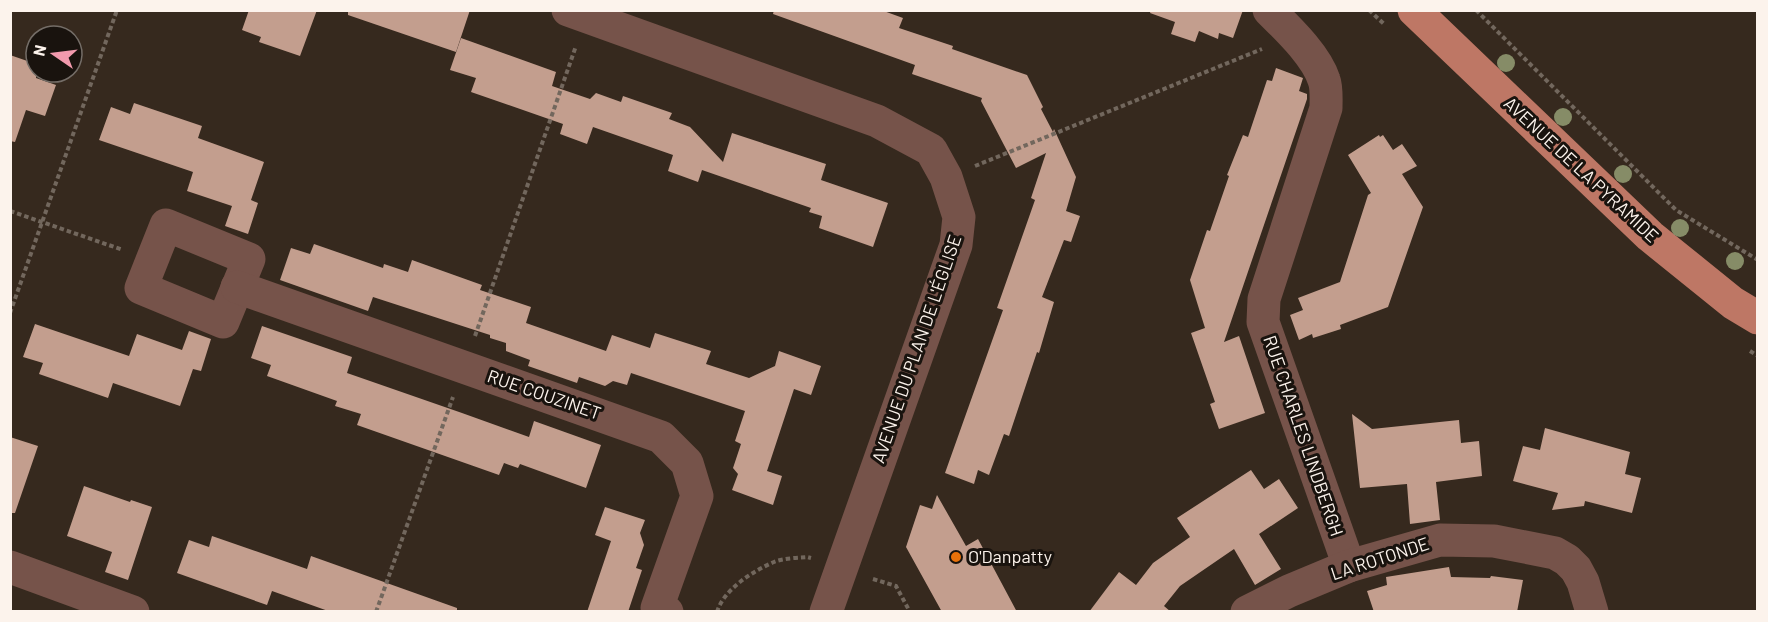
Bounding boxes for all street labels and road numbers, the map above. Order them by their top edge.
street label: AVENUE DE LA PYRAMIDE [1500,92,1664,247]
street label: AVENUE DU PLAN DE L'ÉGLISE [867,232,966,466]
street label: RUE CHARLES LINDBERGH [1259,332,1349,539]
street label: RUE COUZINET [485,364,604,424]
street label: LA ROTONDE [1328,532,1432,584]

